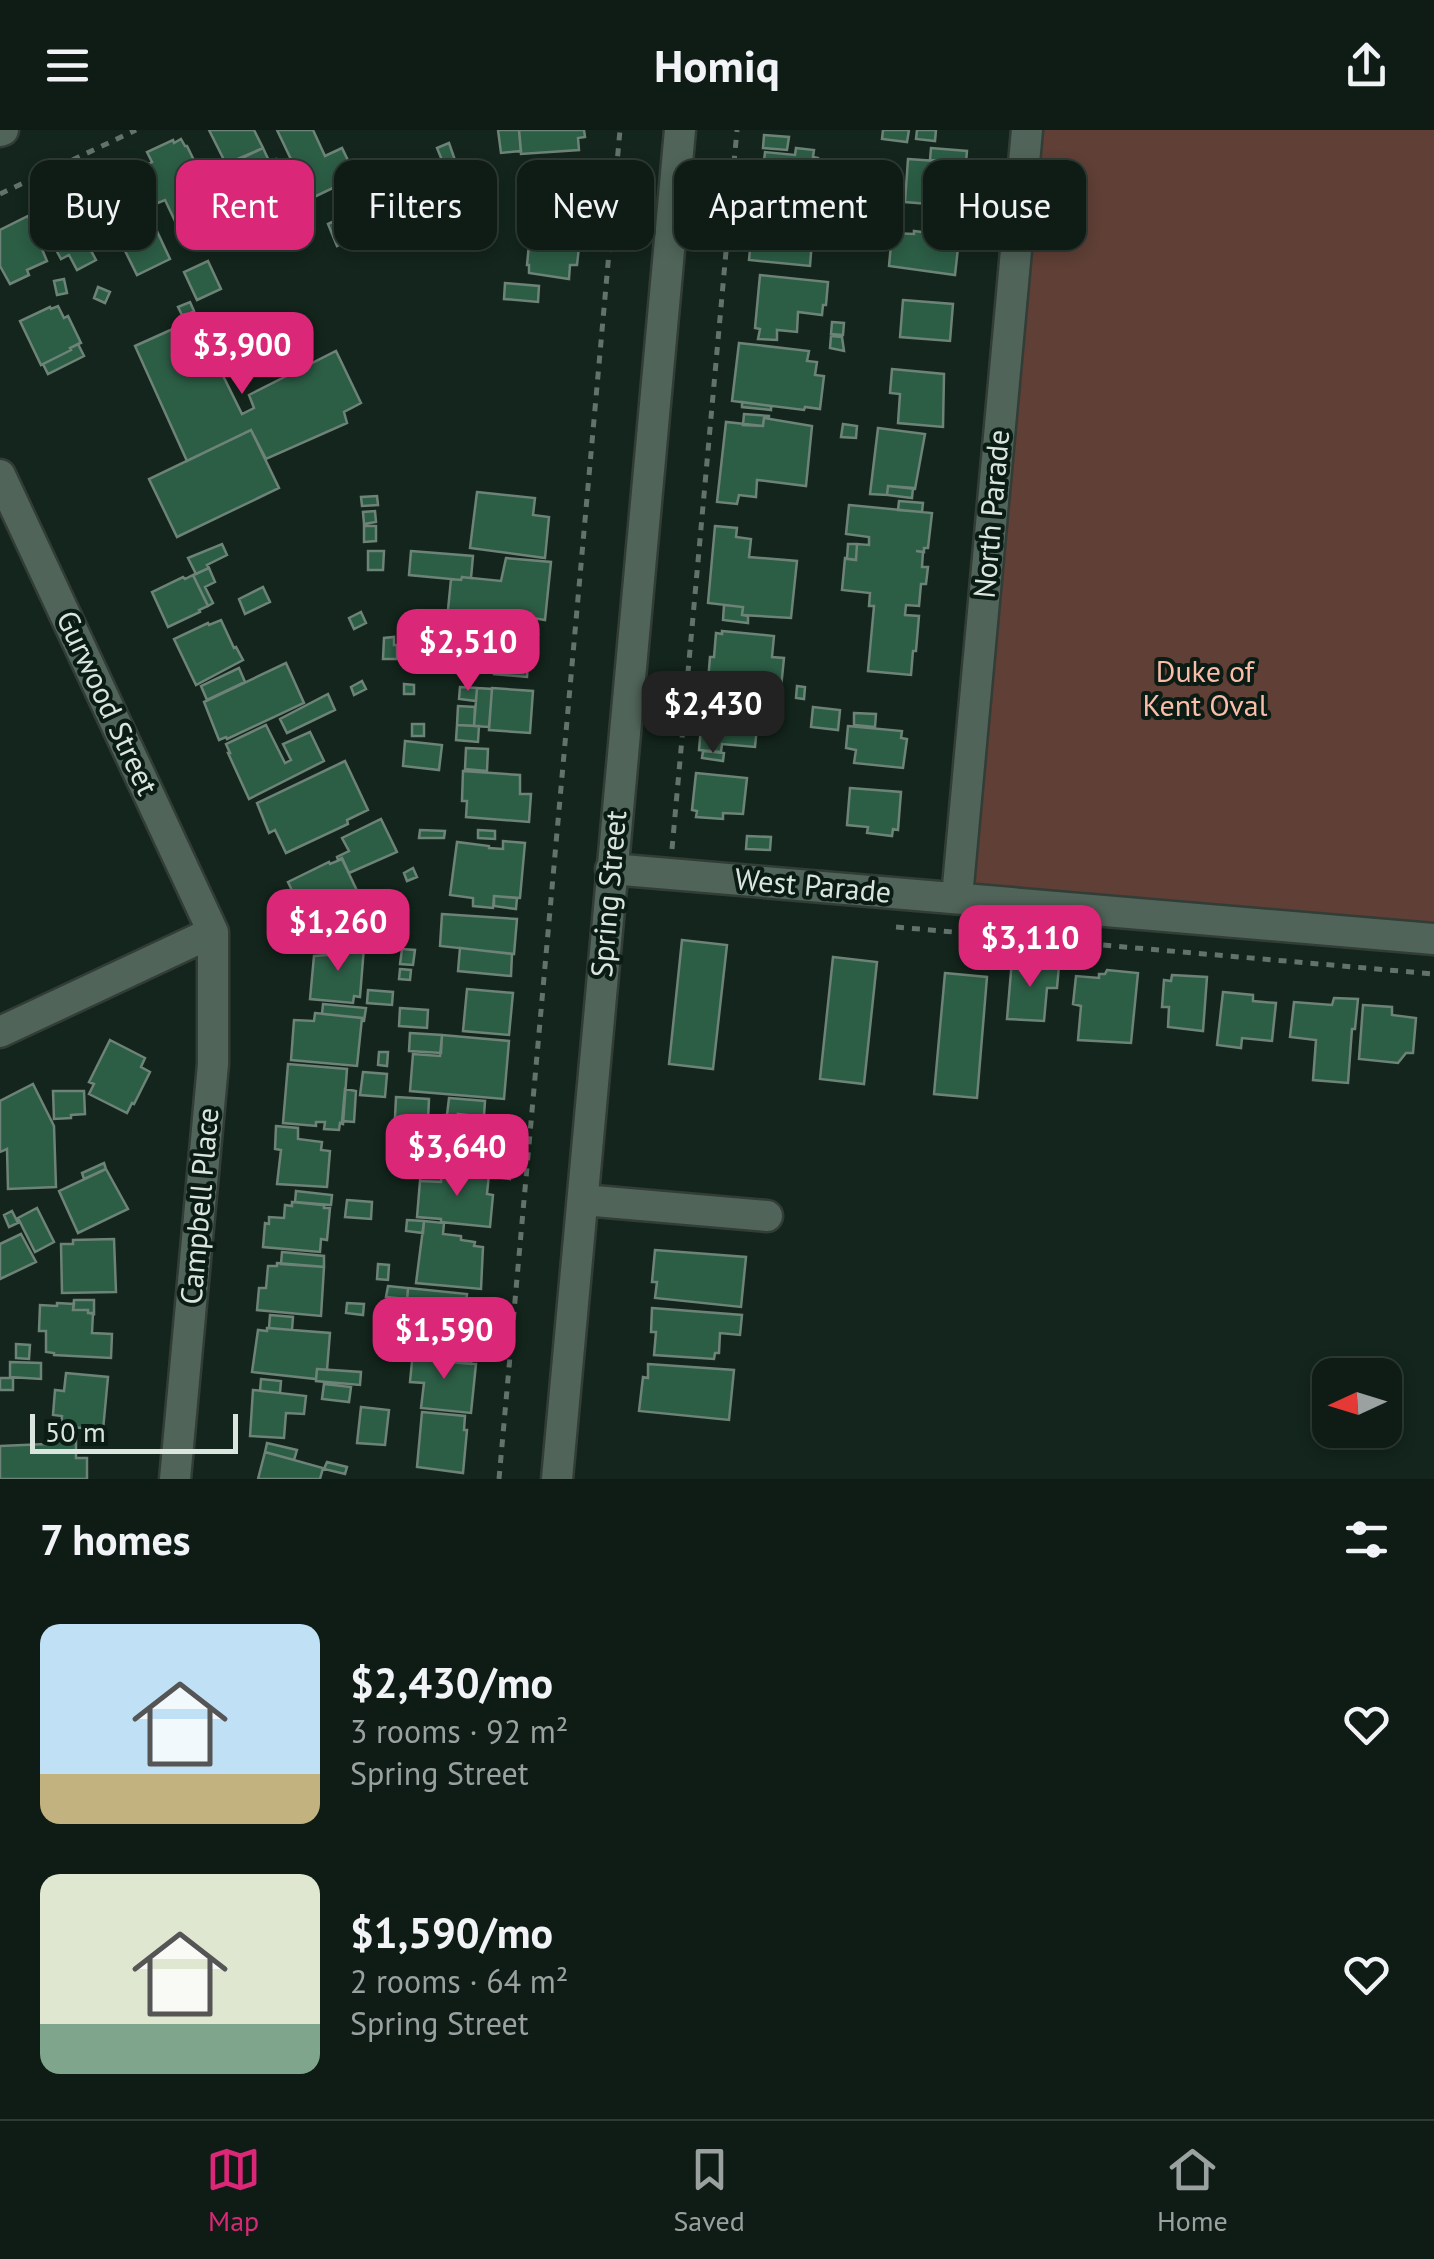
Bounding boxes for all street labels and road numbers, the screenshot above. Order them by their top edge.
street label: North Parade [964,428,1017,600]
street label: Gurwood Street [49,604,168,801]
street label: Spring Street [581,809,634,979]
street label: West Parade [733,858,893,911]
street label: Campbell Place [170,1106,227,1306]

